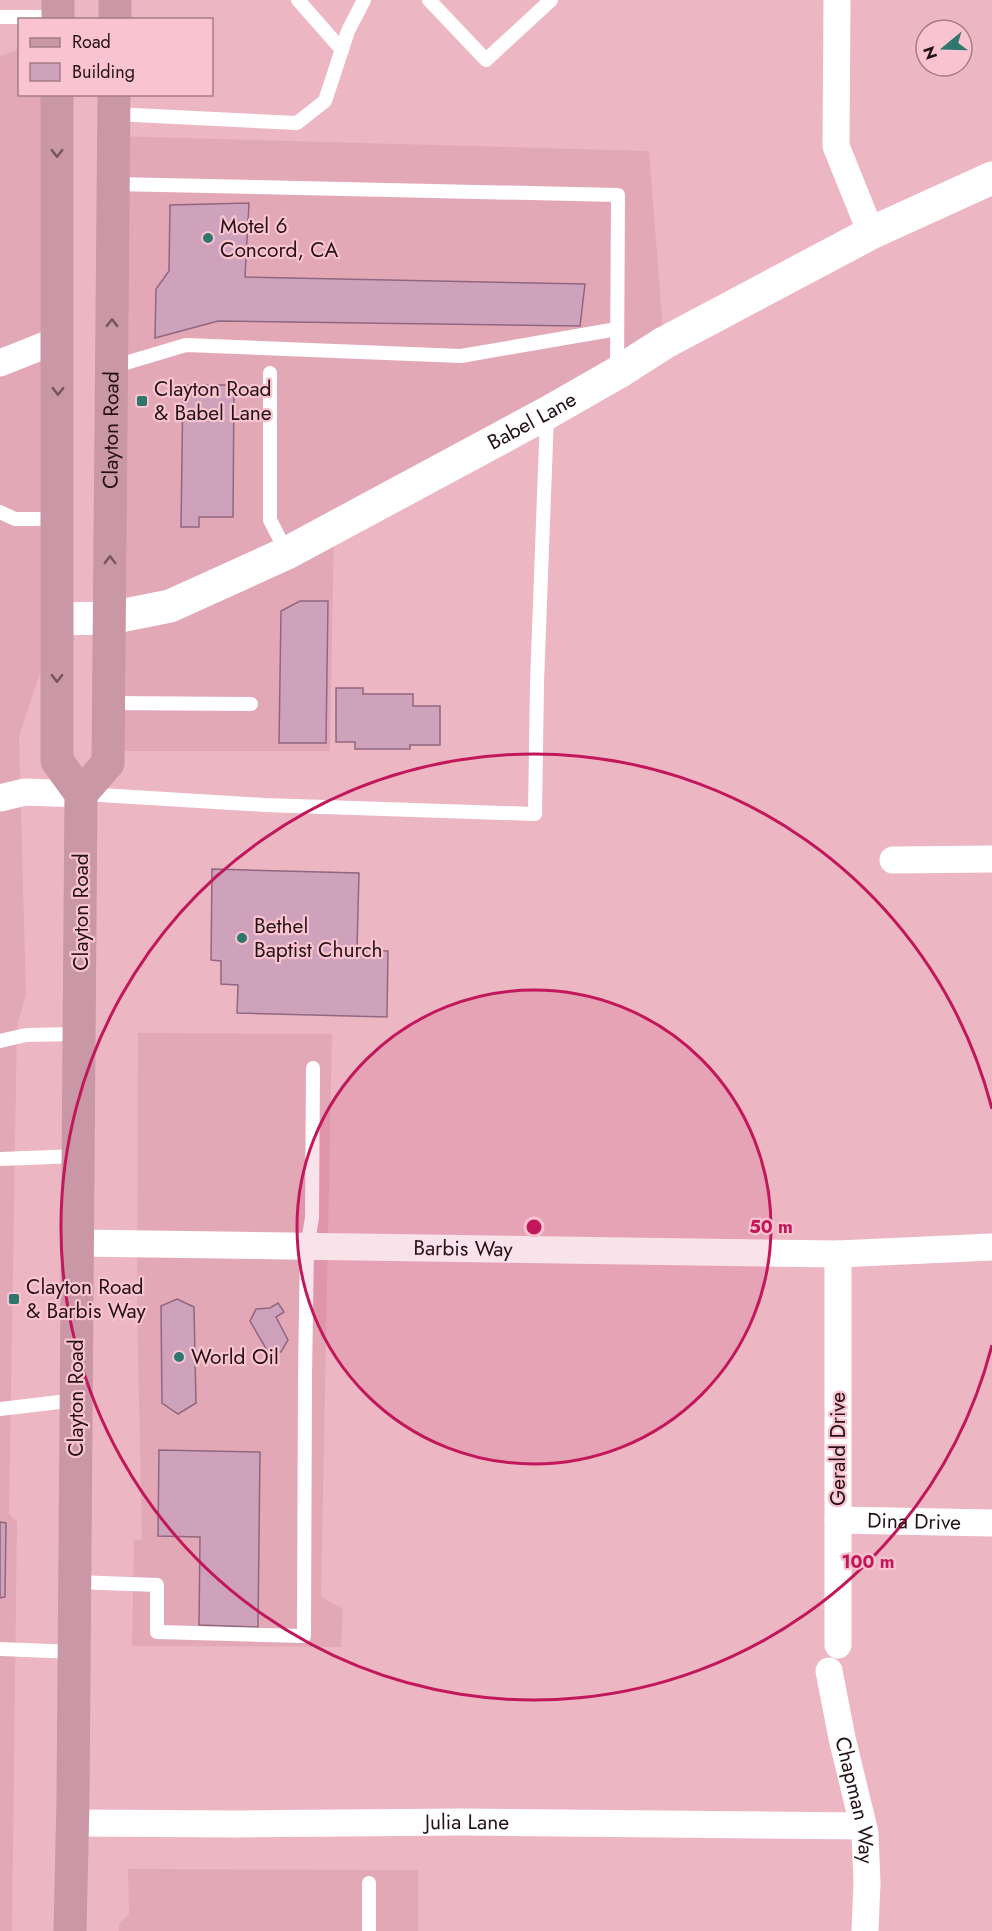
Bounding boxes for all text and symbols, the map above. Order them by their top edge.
legend [18,18,213,96]
north arrow [914,18,974,78]
text: Road [72,29,111,55]
text: N [917,43,943,62]
text: Building [72,59,135,85]
one-way arrow [51,148,63,157]
place label: Motel 6 Concord, CA [220,211,338,265]
marker: Motel 6 Concord, CA [201,231,215,245]
one-way arrow [106,318,118,327]
street label: Clayton Road [95,371,127,489]
place label: Clayton Road & Babel Lane [154,374,272,428]
street label: Babel Lane [482,384,582,457]
one-way arrow [52,387,64,396]
marker: Clayton Road & Babel Lane [135,394,149,408]
one-way arrow [104,555,116,564]
one-way arrow [51,673,64,682]
street label: Clayton Road [66,853,96,971]
place label: Bethel Baptist Church [254,911,382,965]
marker: Bethel Baptist Church [235,931,249,945]
text: 50 m [749,1214,793,1240]
centre of rings [524,1217,544,1237]
street label: Barbis Way [413,1233,514,1264]
place label: Clayton Road & Barbis Way [26,1272,146,1326]
marker: Clayton Road & Barbis Way [7,1292,21,1306]
street label: Clayton Road [61,1339,91,1457]
place label: World Oil [191,1342,279,1372]
marker: World Oil [172,1350,186,1364]
street label: Gerald Drive [823,1392,853,1506]
street label: Dina Drive [867,1506,961,1537]
text: 100 m [841,1549,895,1575]
street label: Chapman Way [827,1734,881,1865]
street label: Julia Lane [422,1807,509,1837]

